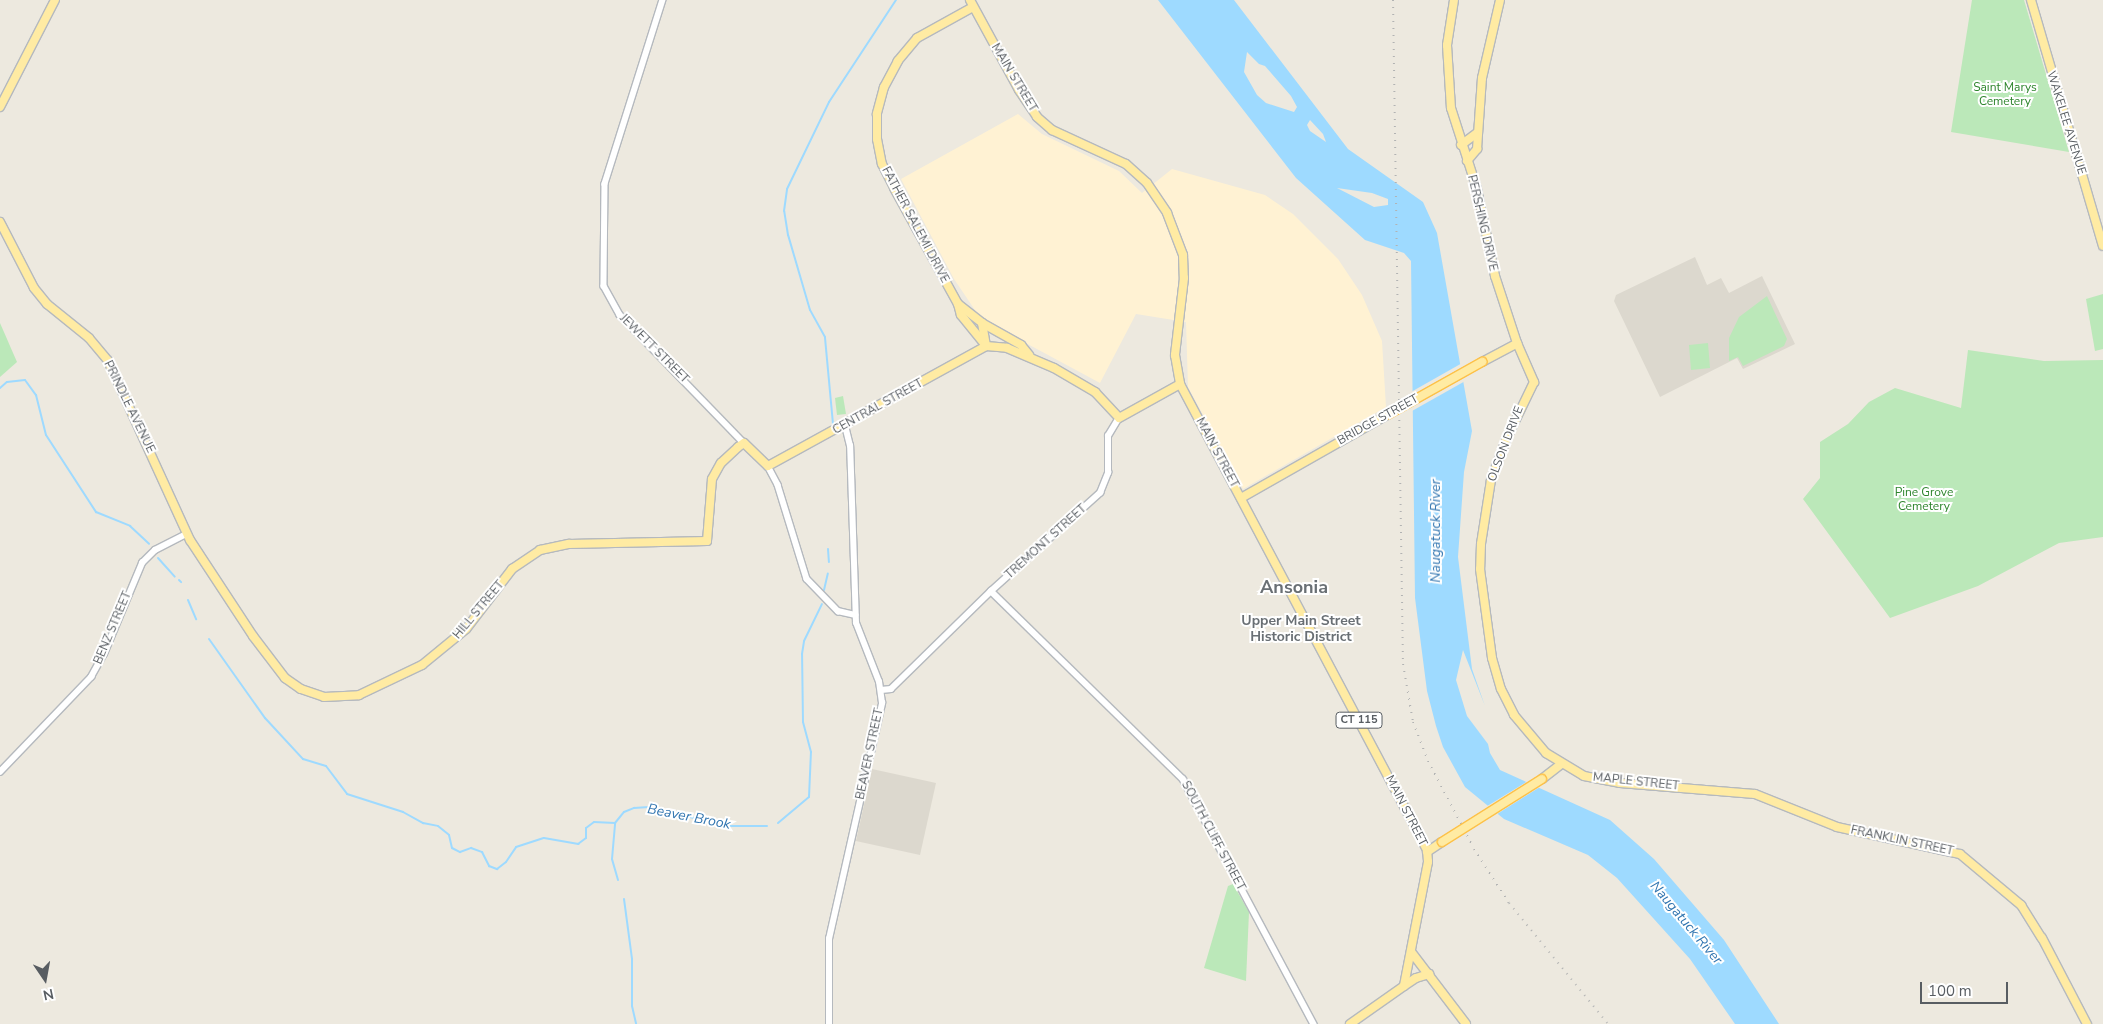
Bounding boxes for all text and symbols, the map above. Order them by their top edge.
street label: MAIN STREET [988,41,1040,115]
street label: WAKELEE AVENUE [2043,70,2089,176]
park label: Saint Marys Cemetery [1973,81,2037,109]
street label: FATHER SALEMI DRIVE [878,164,952,286]
street label: PERSHING DRIVE [1464,174,1500,272]
street label: JEWETT STREET [616,311,692,387]
street label: PRINDLE AVENUE [100,358,158,456]
street label: CENTRAL STREET [830,376,926,438]
street label: BRIDGE STREET [1335,392,1421,448]
street label: OLSON DRIVE [1485,404,1527,484]
street label: MAIN STREET [1192,415,1242,491]
water label: Naugatuck River [1428,479,1444,583]
park label: Pine Grove Cemetery [1895,486,1953,514]
street label: TREMONT STREET [1002,502,1090,582]
district label: Ansonia [1260,576,1328,598]
street label: HILL STREET [450,578,508,642]
street label: BENZ STREET [91,589,135,667]
district label: Upper Main Street Historic District [1241,613,1361,646]
street label: BEAVER STREET [853,707,887,801]
road number: CT 115 [1335,712,1383,728]
street label: MAPLE STREET [1592,770,1680,794]
street label: MAIN STREET [1382,773,1430,849]
street label: SOUTH CLIFF STREET [1178,779,1248,893]
water label: Beaver Brook [646,801,732,833]
street label: FRANKLIN STREET [1849,823,1955,859]
water label: Naugatuck River [1646,878,1726,968]
north arrow [20,954,70,1004]
scale bar [1923,972,2010,1004]
text: 100 m [1928,981,1972,1001]
text: N [41,984,55,1005]

